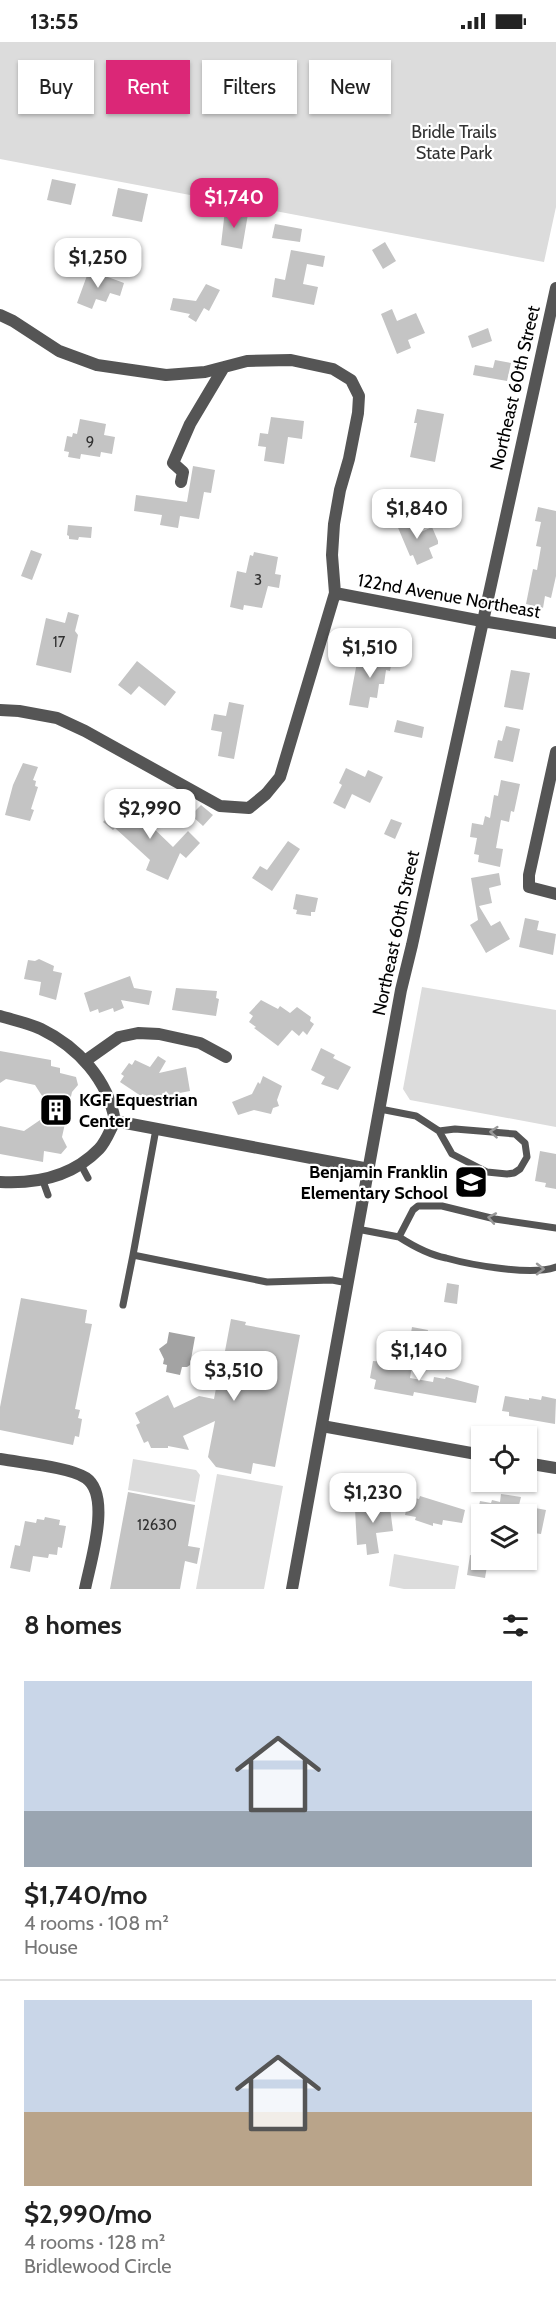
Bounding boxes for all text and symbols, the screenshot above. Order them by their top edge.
text: 13:55 [30,8,79,35]
chip: Buy [18,60,94,114]
chip: Rent [106,60,190,114]
chip: Filters [202,60,297,114]
chip: New [309,60,391,114]
park label: Bridle Trails State Park [411,121,497,164]
pin: $1,740 [185,178,283,229]
text: $1,740 [204,185,264,209]
pin: $1,250 [49,238,147,289]
text: $1,250 [68,245,128,269]
street label: Northeast 60th Street [485,304,545,472]
house number: 9 [86,433,94,451]
pin: $1,840 [368,489,466,540]
text: $1,840 [386,496,448,520]
street label: 122nd Avenue Northeast [356,569,542,623]
house number: 3 [254,571,262,589]
pin: $1,510 [321,628,419,679]
house number: 17 [53,633,66,651]
text: $1,510 [342,635,398,659]
pin: $2,990 [101,789,199,840]
text: $2,990 [118,796,182,820]
street label: Northeast 60th Street [368,848,424,1018]
place label: KGF Equestrian Center [79,1089,198,1132]
building icon: KGF Equestrian Center [38,1092,74,1128]
one-way arrow [490,1126,499,1139]
place label: Benjamin Franklin Elementary School [301,1161,448,1204]
school or university icon: Benjamin Franklin Elementary School [453,1164,489,1200]
one-way arrow [487,1212,497,1225]
one-way arrow [535,1263,544,1275]
pin: $1,140 [370,1331,468,1382]
text: $1,140 [390,1338,448,1362]
pin: $3,510 [185,1351,283,1402]
text: $3,510 [204,1358,264,1382]
map controls [471,1426,537,1570]
button: locate [471,1426,537,1492]
pin: $1,230 [324,1473,422,1524]
text: $1,230 [343,1480,403,1504]
button: layers [471,1504,537,1570]
house number: 12630 [137,1516,177,1534]
text: 8 homes [24,1609,122,1641]
icon: filters [499,1609,532,1642]
icon: home [224,1720,332,1828]
text: $1,740/mo [24,1879,147,1911]
text: 4 rooms · 108 m² [24,1911,169,1935]
text: House [24,1935,78,1959]
icon: home [224,2039,332,2147]
text: $2,990/mo [24,2198,152,2230]
text: 4 rooms · 128 m² [24,2230,166,2254]
text: Bridlewood Circle [24,2254,172,2278]

